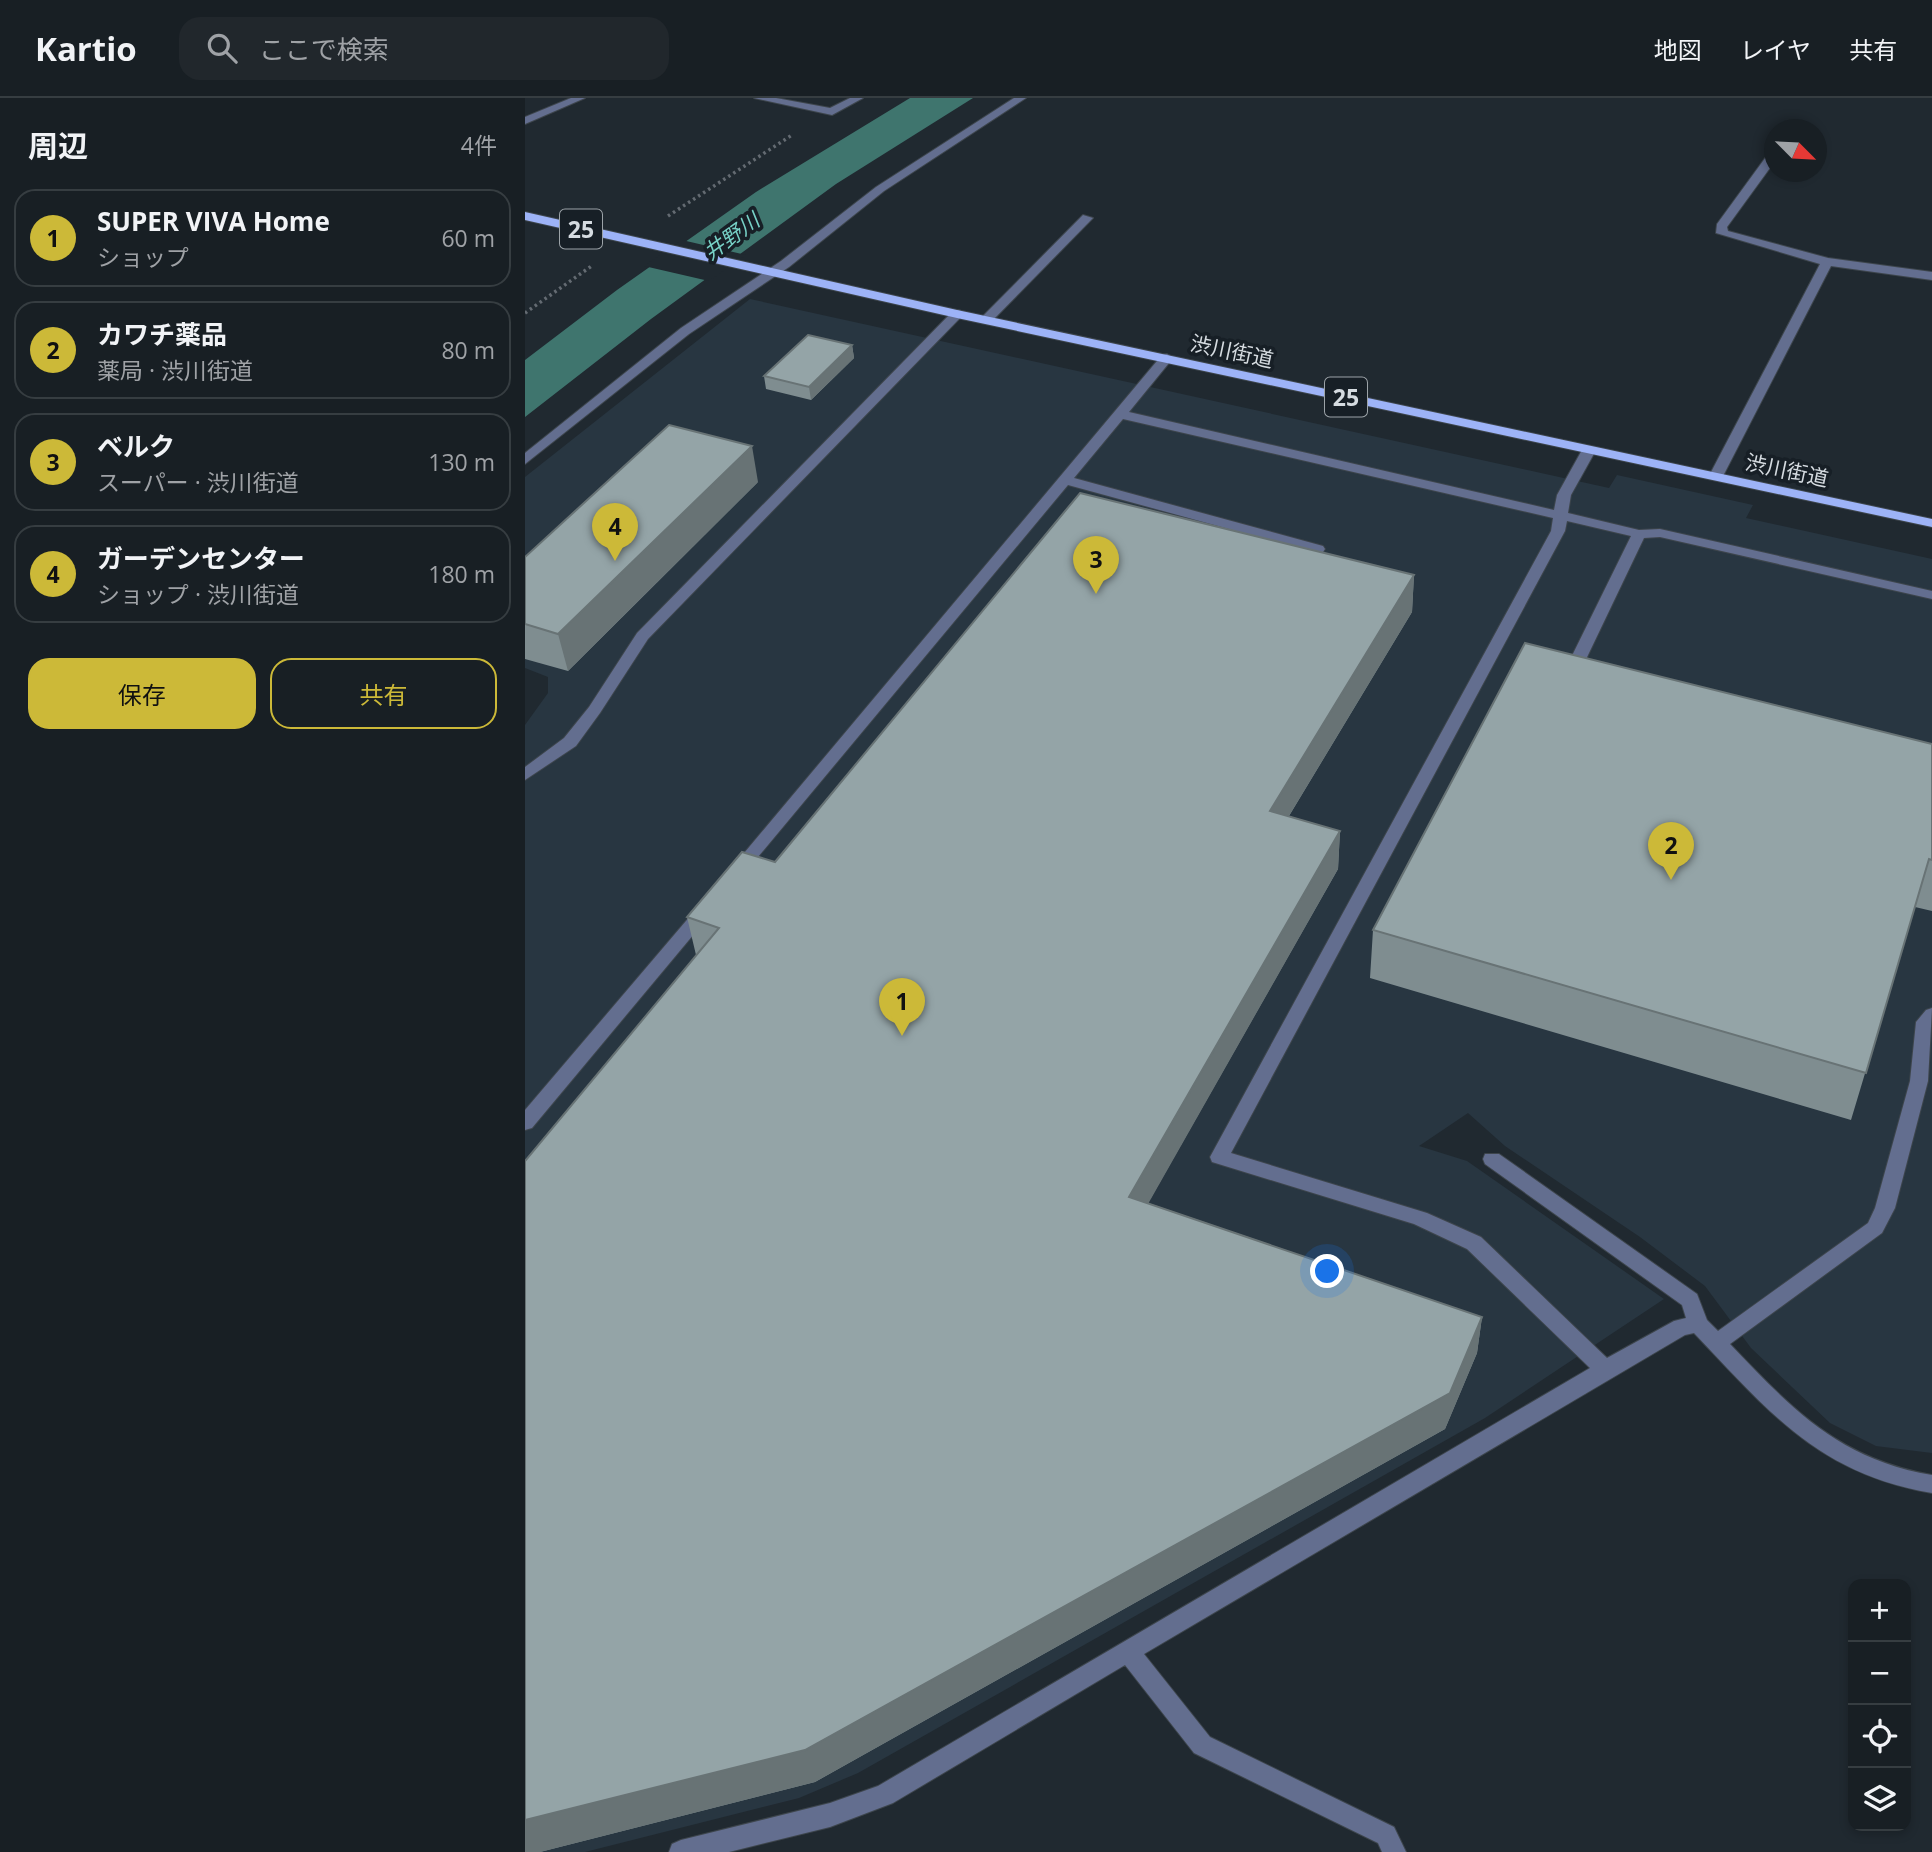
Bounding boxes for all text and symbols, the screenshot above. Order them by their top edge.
search box [179,17,669,80]
text: Kartio [35,26,137,71]
icon: search [203,29,241,67]
text: ここで検索 [259,31,389,67]
text: 地図 [1654,33,1702,66]
text: レイヤ [1740,33,1811,66]
text: 共有 [1849,33,1897,66]
north arrow [1764,119,1827,182]
text: 周辺 [28,125,88,166]
text: 4件 [461,129,497,161]
text: SUPER VIVA Home [97,203,330,239]
water label: 井野川 [697,205,766,266]
road number: 25 [560,210,602,248]
text: 1 [46,222,60,254]
text: 60 m [441,222,495,254]
text: ショップ [97,241,189,273]
text: カワチ薬品 [97,316,227,352]
street label: 渋川街道 [1188,329,1276,373]
text: 2 [46,334,60,366]
text: 80 m [441,334,495,366]
text: 薬局 · 渋川街道 [97,354,253,386]
road number: 25 [1325,378,1367,416]
text: ベルク [97,428,175,464]
text: 3 [46,446,60,478]
text: 130 m [428,446,495,478]
street label: 渋川街道 [1743,448,1831,492]
text: スーパー · 渋川街道 [97,466,299,498]
pin: 4 [592,503,638,561]
pin: 3 [1073,536,1119,594]
text: ガーデンセンター [97,540,305,576]
text: 4 [46,558,60,590]
text: 180 m [428,558,495,590]
text: ショップ · 渋川街道 [97,578,299,610]
button: 保存 [28,658,256,729]
button: 共有 [270,658,497,729]
pin: 2 [1648,822,1694,880]
pin: 1 [879,978,925,1036]
your location [1310,1254,1344,1288]
map controls [1848,1579,1911,1831]
button: + [1848,1579,1911,1642]
button: − [1848,1642,1911,1705]
button: locate [1848,1705,1911,1768]
button: layers [1848,1768,1911,1831]

